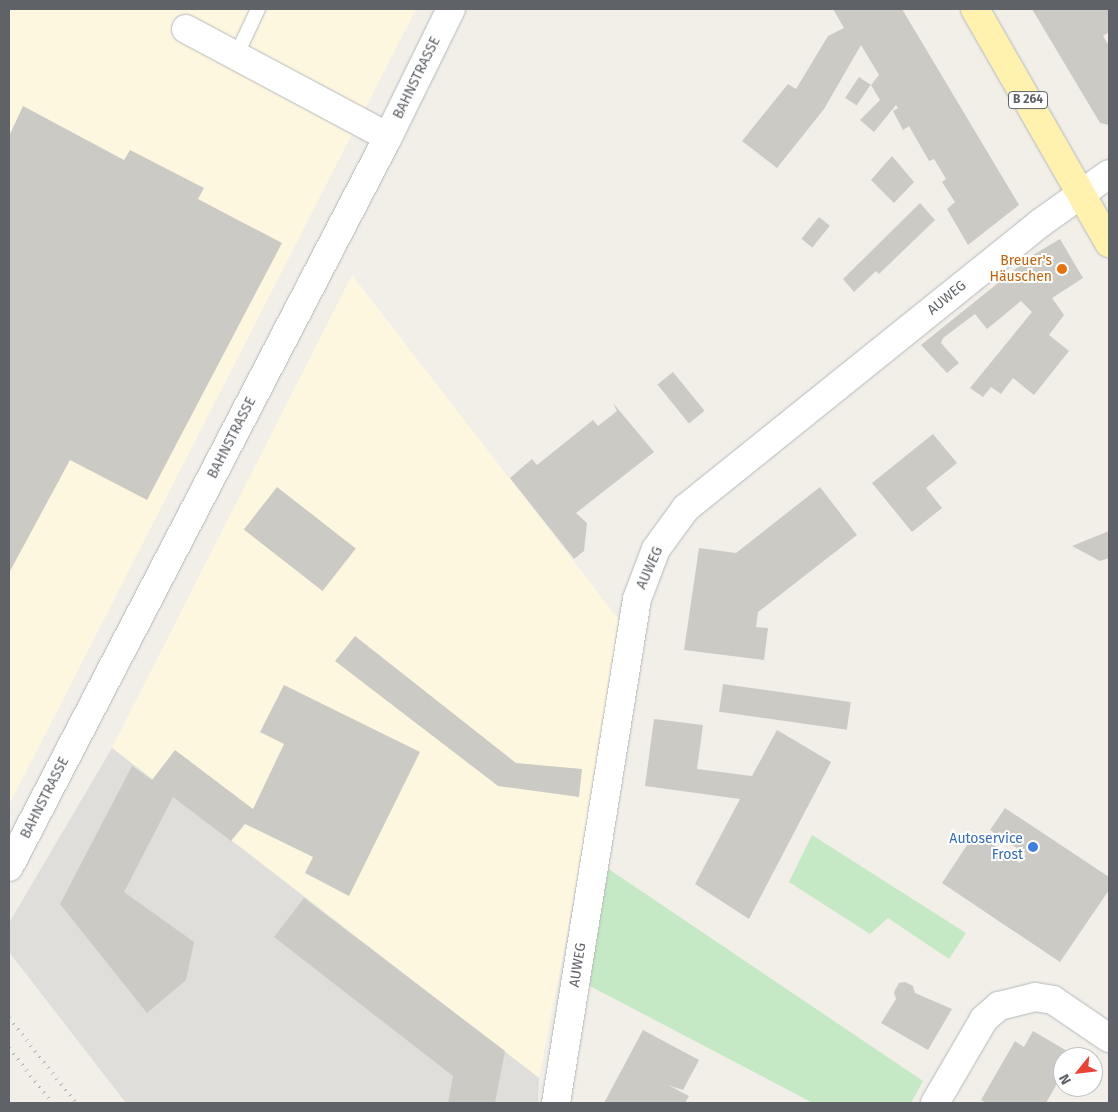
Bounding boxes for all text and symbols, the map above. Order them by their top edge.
street label: BAHNSTRASSE [390,34,444,122]
road number: B 264 [1008,90,1048,110]
place label: Breuer's Häuschen [989,253,1052,286]
marker: Breuer's Häuschen [1056,263,1068,275]
street label: AUWEG [924,277,970,319]
street label: BAHNSTRASSE [204,394,260,482]
street label: AUWEG [633,544,667,592]
street label: BAHNSTRASSE [17,754,73,842]
place label: Autoservice Frost [949,831,1023,864]
marker: Autoservice Frost [1027,841,1039,853]
street label: AUWEG [566,942,590,988]
north arrow [1053,1047,1103,1097]
text: N [1056,1071,1075,1087]

